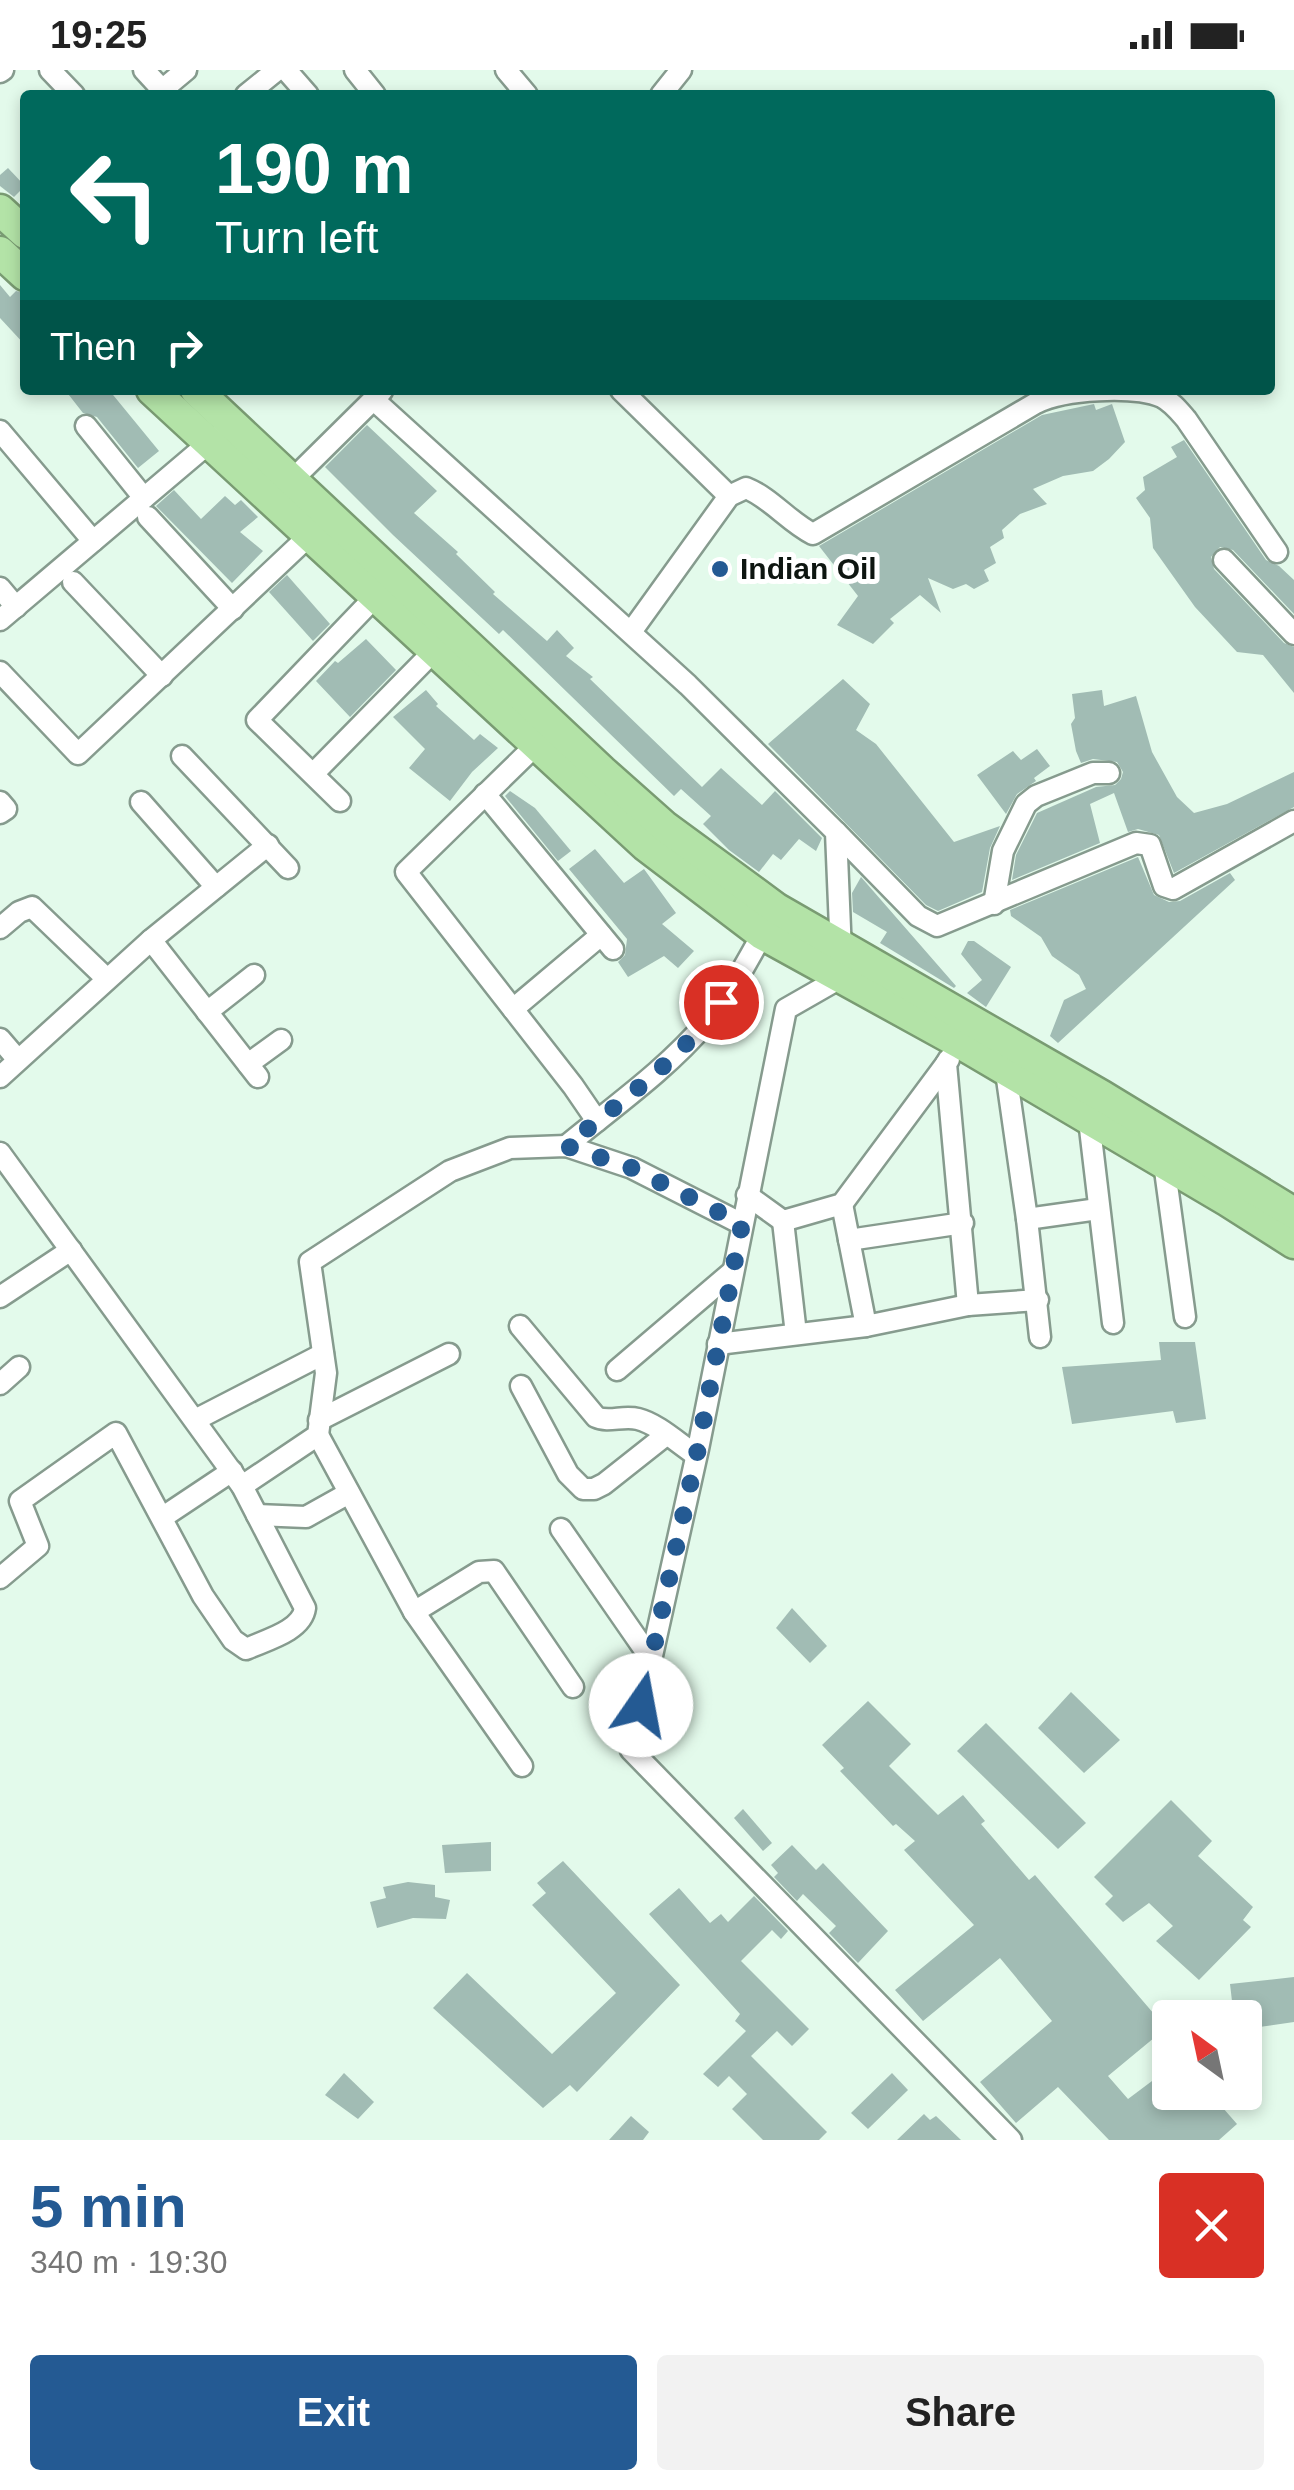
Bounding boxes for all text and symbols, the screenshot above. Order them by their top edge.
text: 19:25 [50,14,147,56]
icon: left [50,130,180,260]
text: 190 m [215,130,413,208]
text: Turn left [215,212,378,263]
icon: right [157,320,212,375]
text: Then [50,326,137,368]
place label: Indian Oil [740,552,877,585]
marker: Indian Oil [709,558,731,580]
pin [679,960,764,1045]
icon: arrive [694,975,749,1030]
position arrow [589,1653,693,1757]
north arrow [1152,2000,1262,2110]
map controls [1152,2000,1262,2110]
text: 5 min [30,2173,187,2240]
button: close [1159,2173,1264,2278]
text: 340 m · 19:30 [30,2244,227,2280]
button: Exit [30,2355,637,2470]
button: Share [657,2355,1264,2470]

